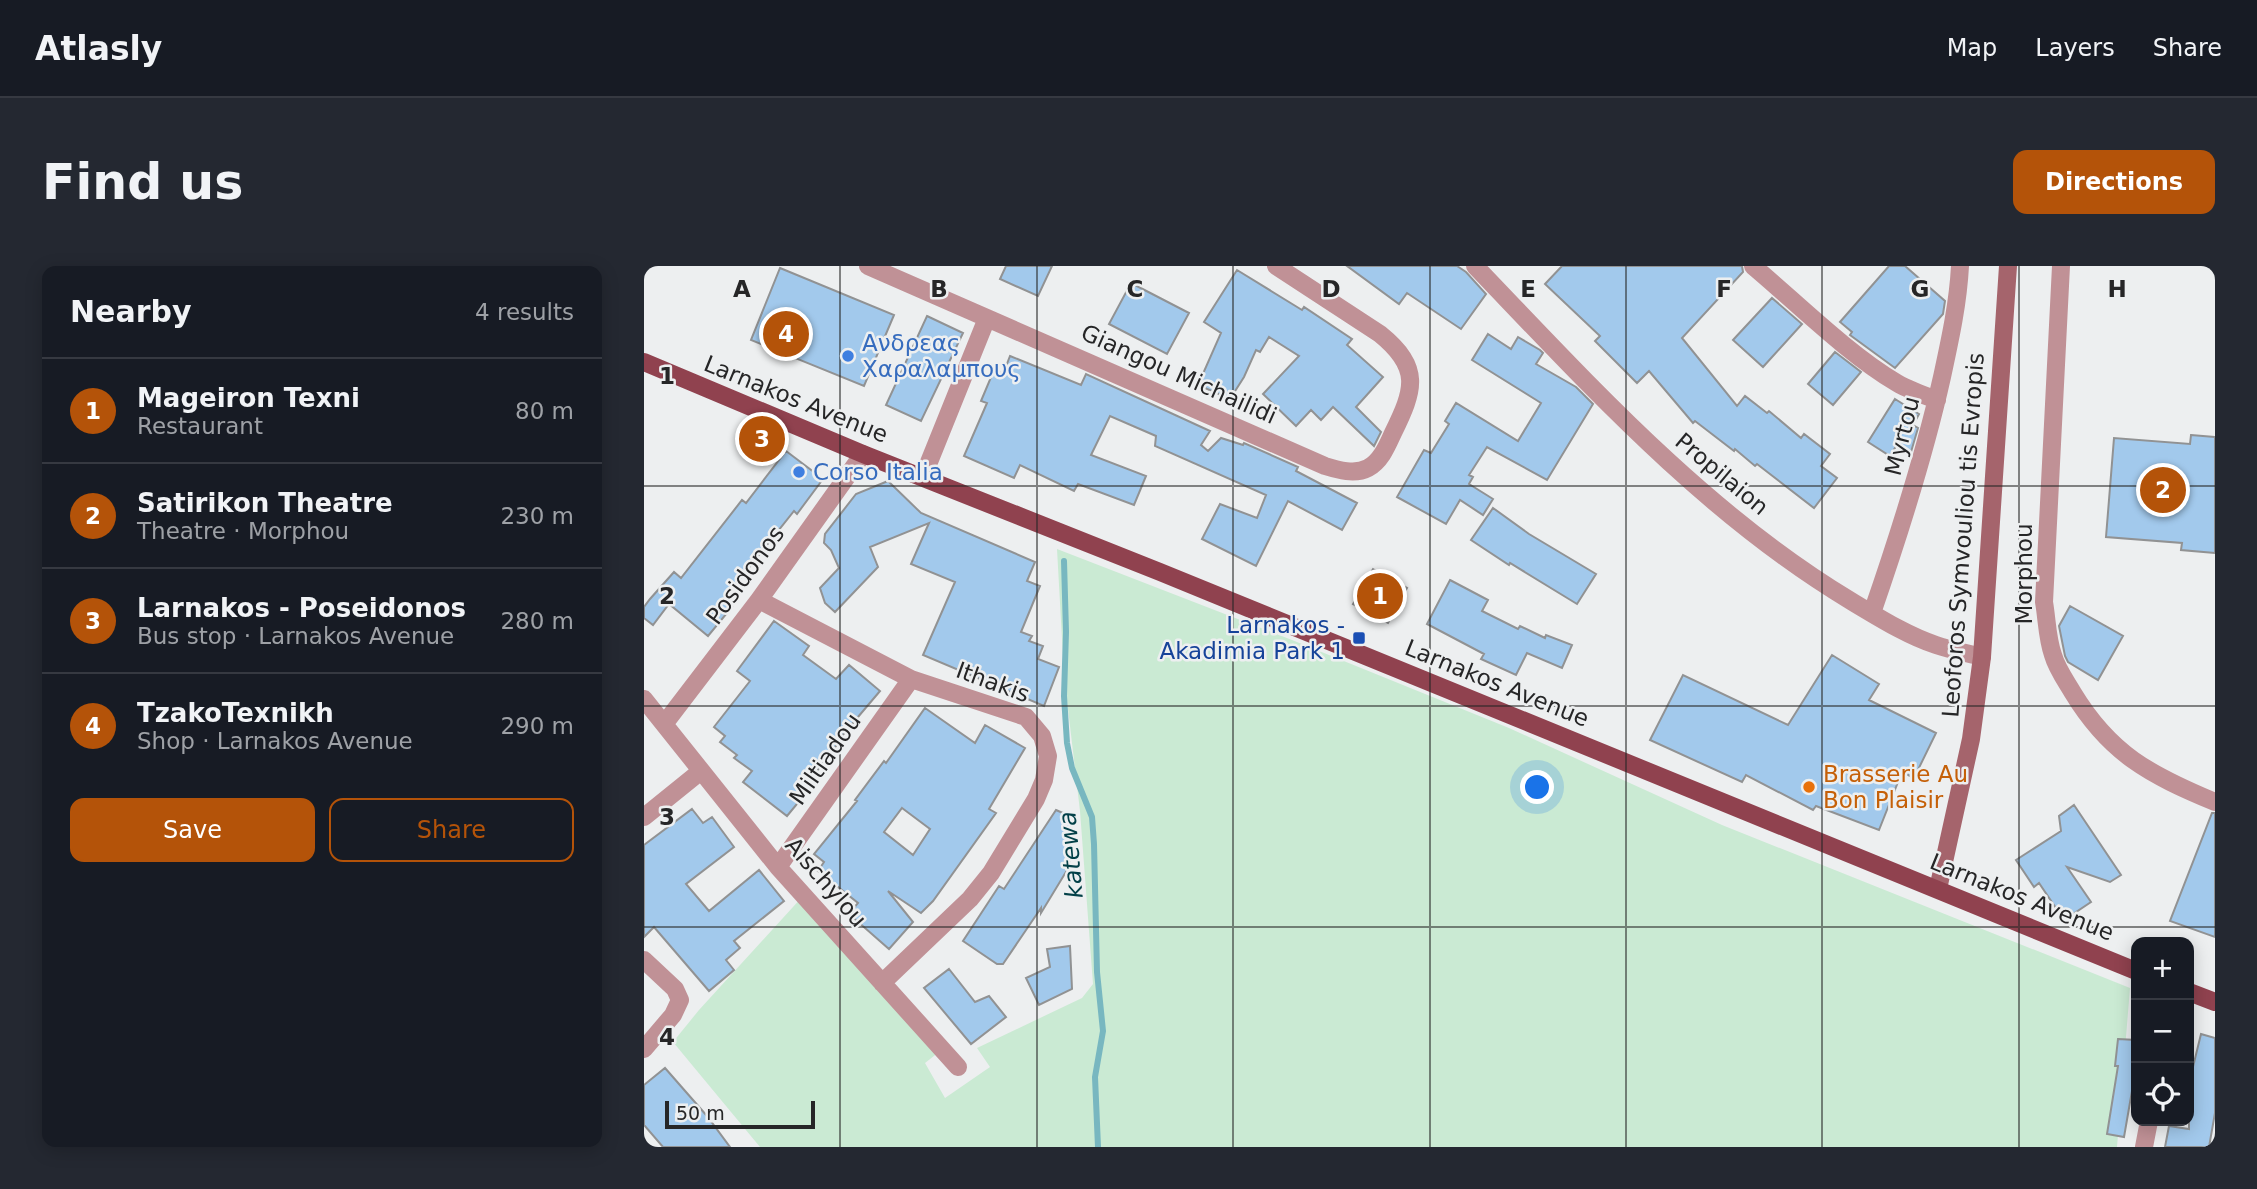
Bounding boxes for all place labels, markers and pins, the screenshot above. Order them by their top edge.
pin: 4 [763,308,809,360]
place label: Ανδρεας Χαραλαμπους [862,330,1021,382]
marker: Ανδρεας Χαραλαμπους [840,348,856,364]
pin: 3 [739,413,785,465]
place label: Corso Italia [813,459,943,485]
marker: Corso Italia [791,464,807,480]
pin: 2 [2140,464,2186,516]
pin: 1 [1357,570,1403,622]
place label: Larnakos - Akadimia Park 1 [1159,612,1345,664]
marker: Larnakos - Akadimia Park 1 [1351,630,1367,646]
place label: Brasserie Au Bon Plaisir [1823,761,1968,813]
marker: Brasserie Au Bon Plaisir [1801,779,1817,795]

